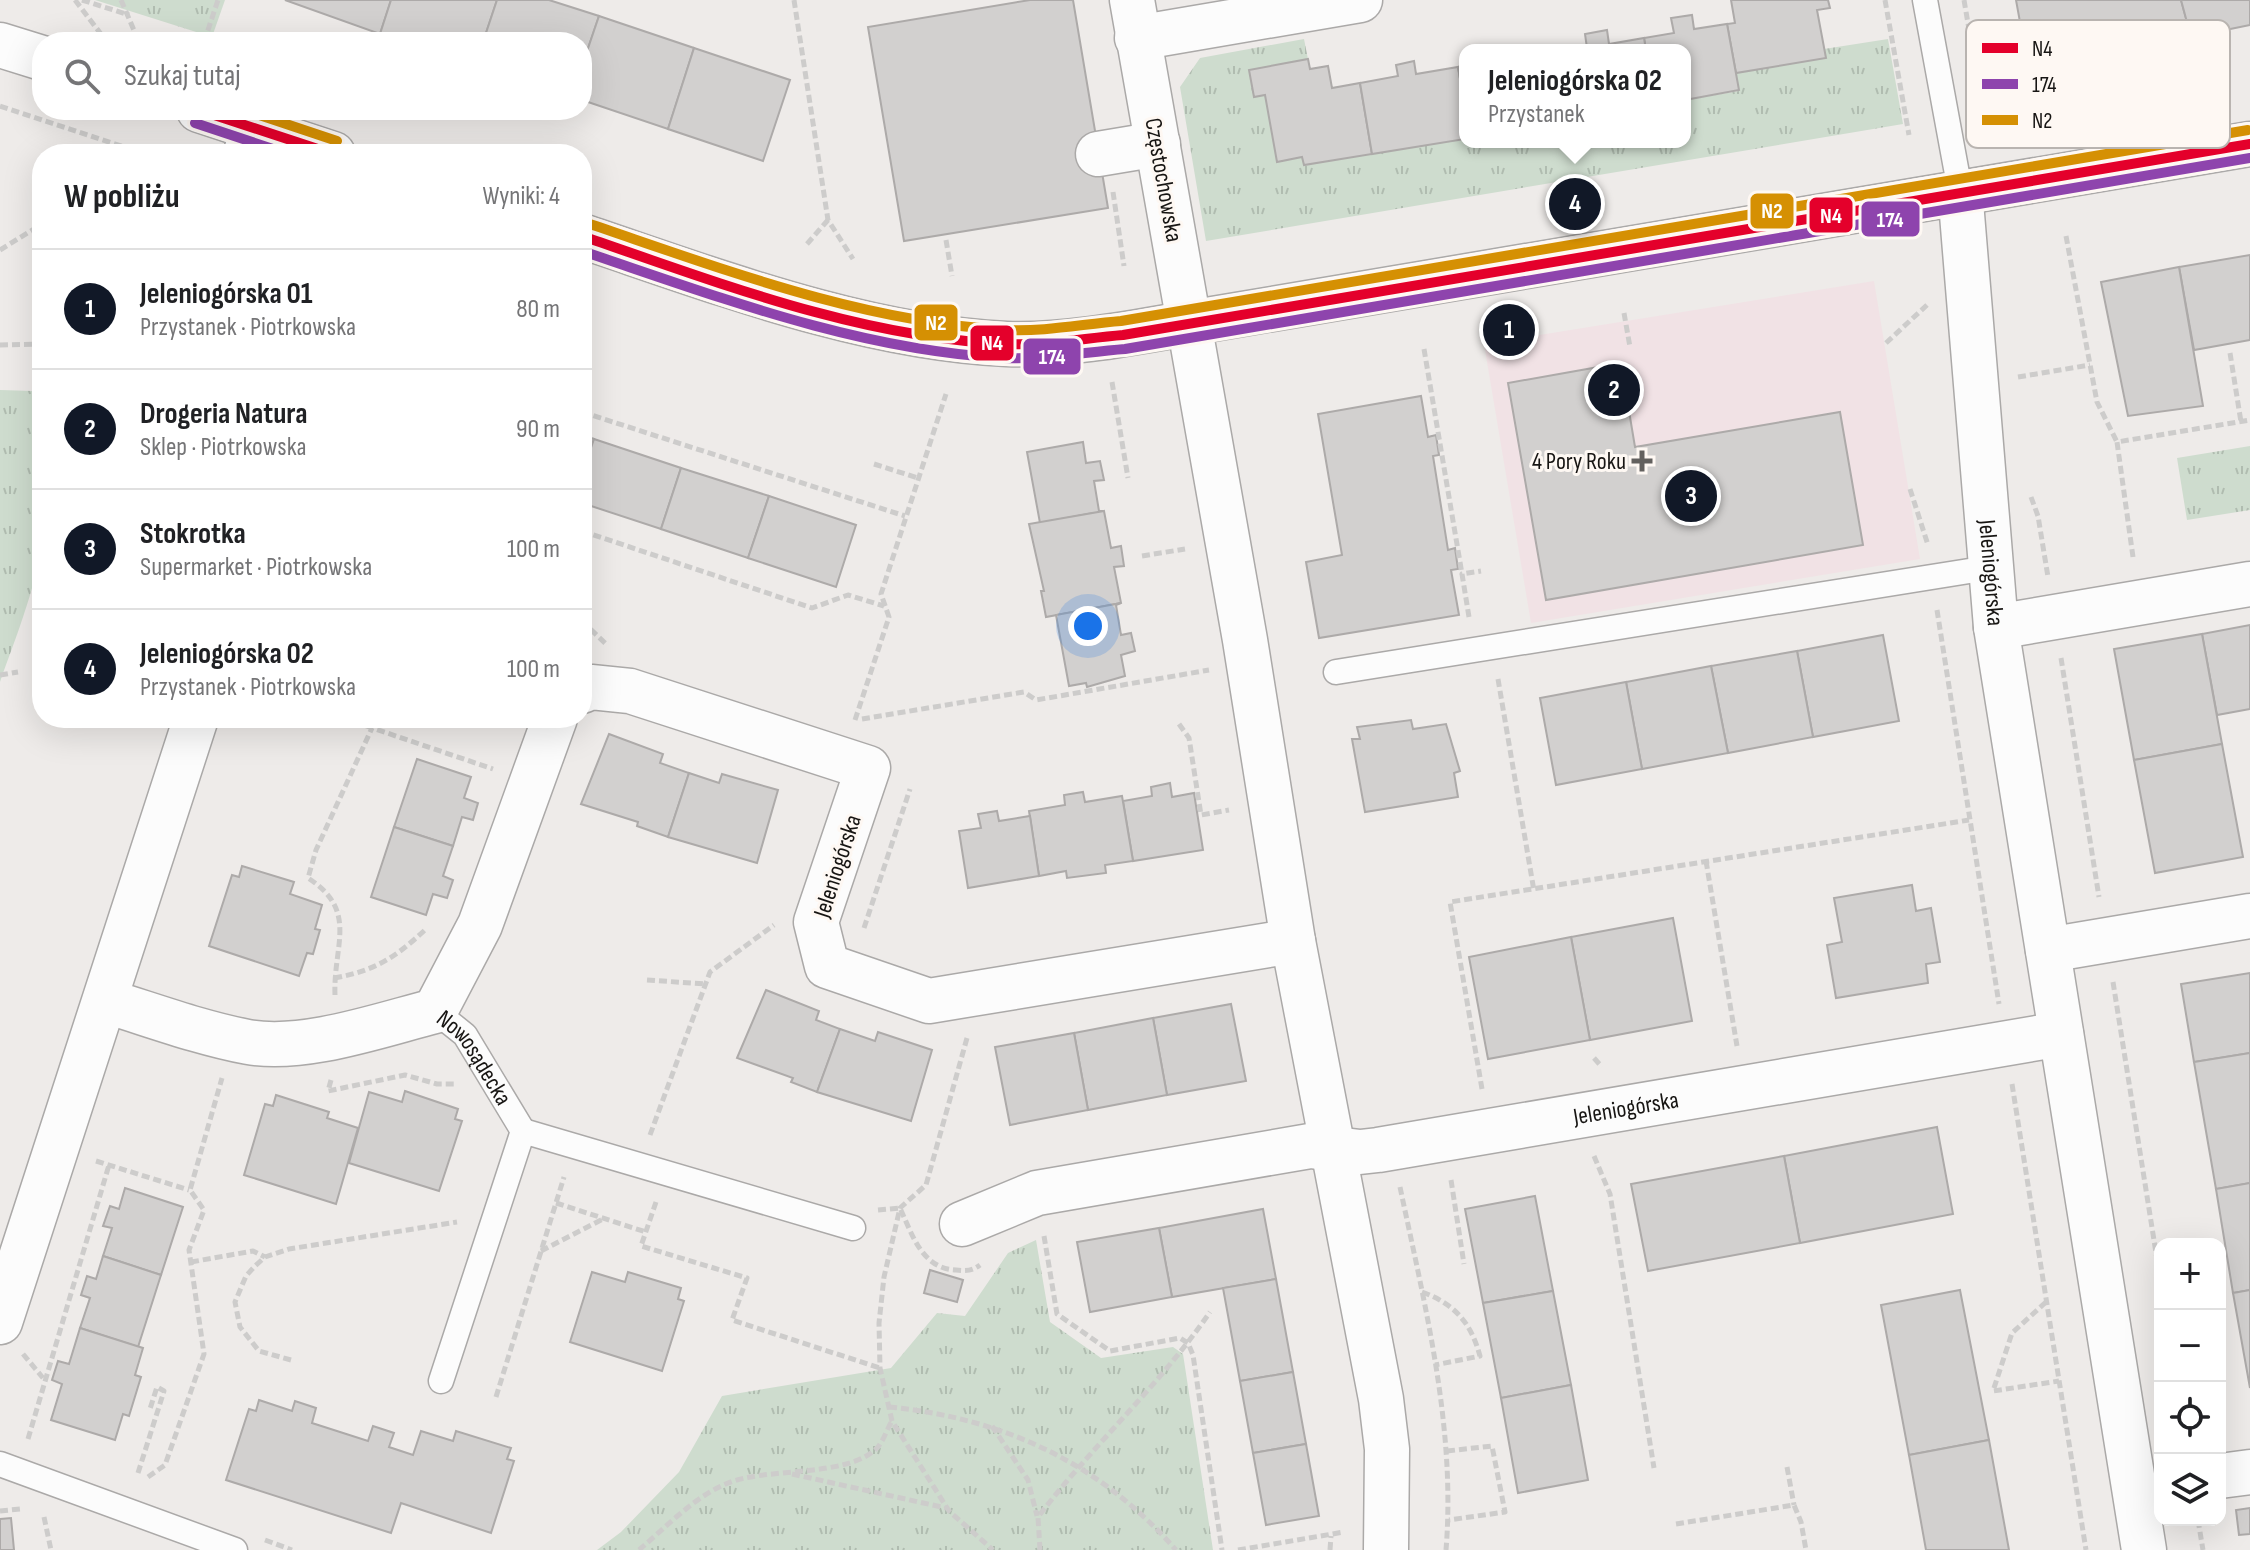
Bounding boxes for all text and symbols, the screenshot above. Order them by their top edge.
legend [1966,20,2230,148]
search box [32,32,592,120]
text: N4 [2032,36,2052,63]
popup [1459,44,1691,148]
icon: search [60,54,104,98]
text: Szukaj tutaj [124,58,241,94]
text: Jeleniogórska 02 [1488,63,1662,99]
text: 174 [2032,72,2057,99]
text: Przystanek [1488,99,1585,130]
text: N2 [2032,108,2052,135]
street label: Częstochowska [1138,116,1189,244]
pin: 4 [1549,174,1601,234]
text: W pobliżu [64,176,180,217]
text: Wyniki: 4 [483,181,560,212]
line badge: N2 [1749,192,1795,230]
line badge: N4 [1808,196,1854,234]
text: N2 [1761,198,1783,225]
line badge: 174 [1860,200,1921,238]
text: N4 [1820,203,1842,230]
text: 174 [1876,207,1904,234]
text: Jeleniogórska 01 [140,276,313,312]
text: 1 [85,294,95,325]
text: 80 m [516,294,560,325]
pin: 1 [1483,300,1535,360]
line badge: N2 [913,303,959,342]
text: N2 [925,310,947,337]
text: Przystanek · Piotrkowska [140,312,356,343]
line badge: N4 [969,324,1015,362]
text: N4 [981,330,1003,357]
line badge: 174 [1022,337,1082,376]
text: 174 [1038,344,1066,371]
pin: 2 [1588,360,1640,420]
text: Drogeria Natura [140,396,307,432]
text: 2 [84,414,96,445]
text: 90 m [516,414,560,445]
text: Sklep · Piotrkowska [140,432,307,463]
place label: 4 Pory Roku [1532,447,1626,476]
marker: 4 Pory Roku [1633,452,1651,470]
pin: 3 [1665,466,1717,526]
text: Stokrotka [140,516,246,552]
street label: Jeleniogórska [1972,518,2010,627]
text: 3 [84,534,96,565]
text: 100 m [507,534,560,565]
text: Supermarket · Piotrkowska [140,552,372,583]
your location [1068,606,1108,646]
text: Jeleniogórska 02 [140,636,314,672]
text: 4 [84,654,96,685]
text: 100 m [507,654,560,685]
text: Przystanek · Piotrkowska [140,672,356,703]
street label: Jeleniogórska [807,811,868,922]
street label: Nowosądecka [431,1004,518,1110]
street label: Jeleniogórska [1570,1085,1681,1132]
map controls [2154,1238,2226,1526]
button: + [2154,1238,2226,1310]
button: − [2154,1310,2226,1382]
button: locate [2154,1382,2226,1454]
button: layers [2154,1454,2226,1526]

